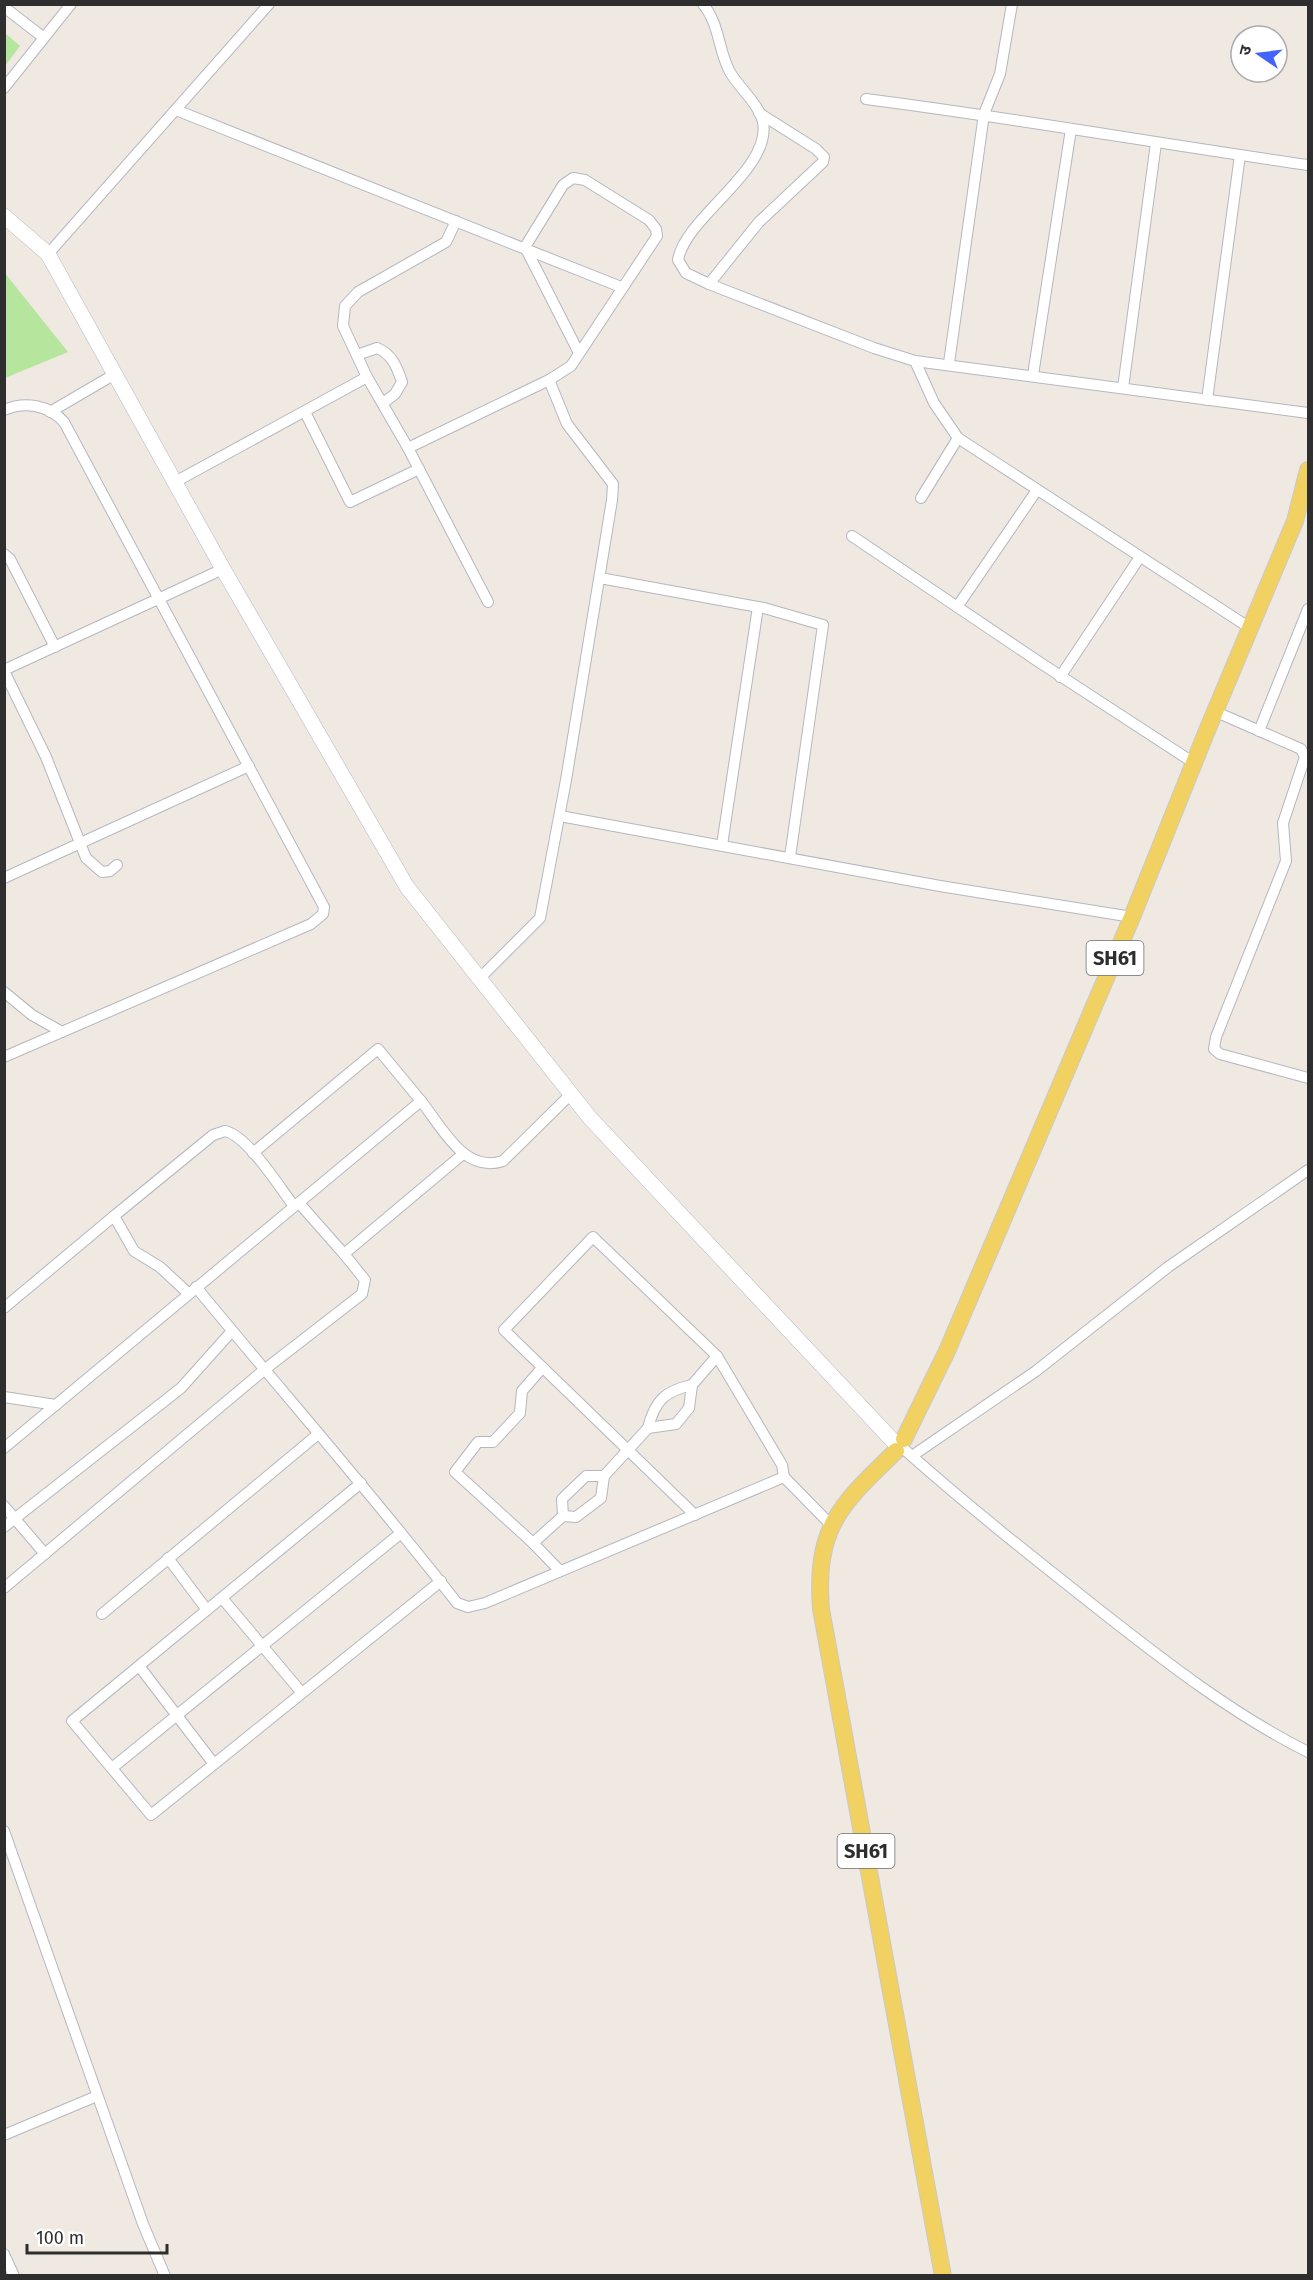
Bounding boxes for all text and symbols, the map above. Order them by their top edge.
north arrow [1229,24,1289,84]
text: उ [1235,43,1255,57]
road number: SH61 [1086,941,1144,975]
road number: SH61 [838,1834,894,1868]
scale bar [27,2217,166,2255]
text: 100 m [36,2227,84,2249]

